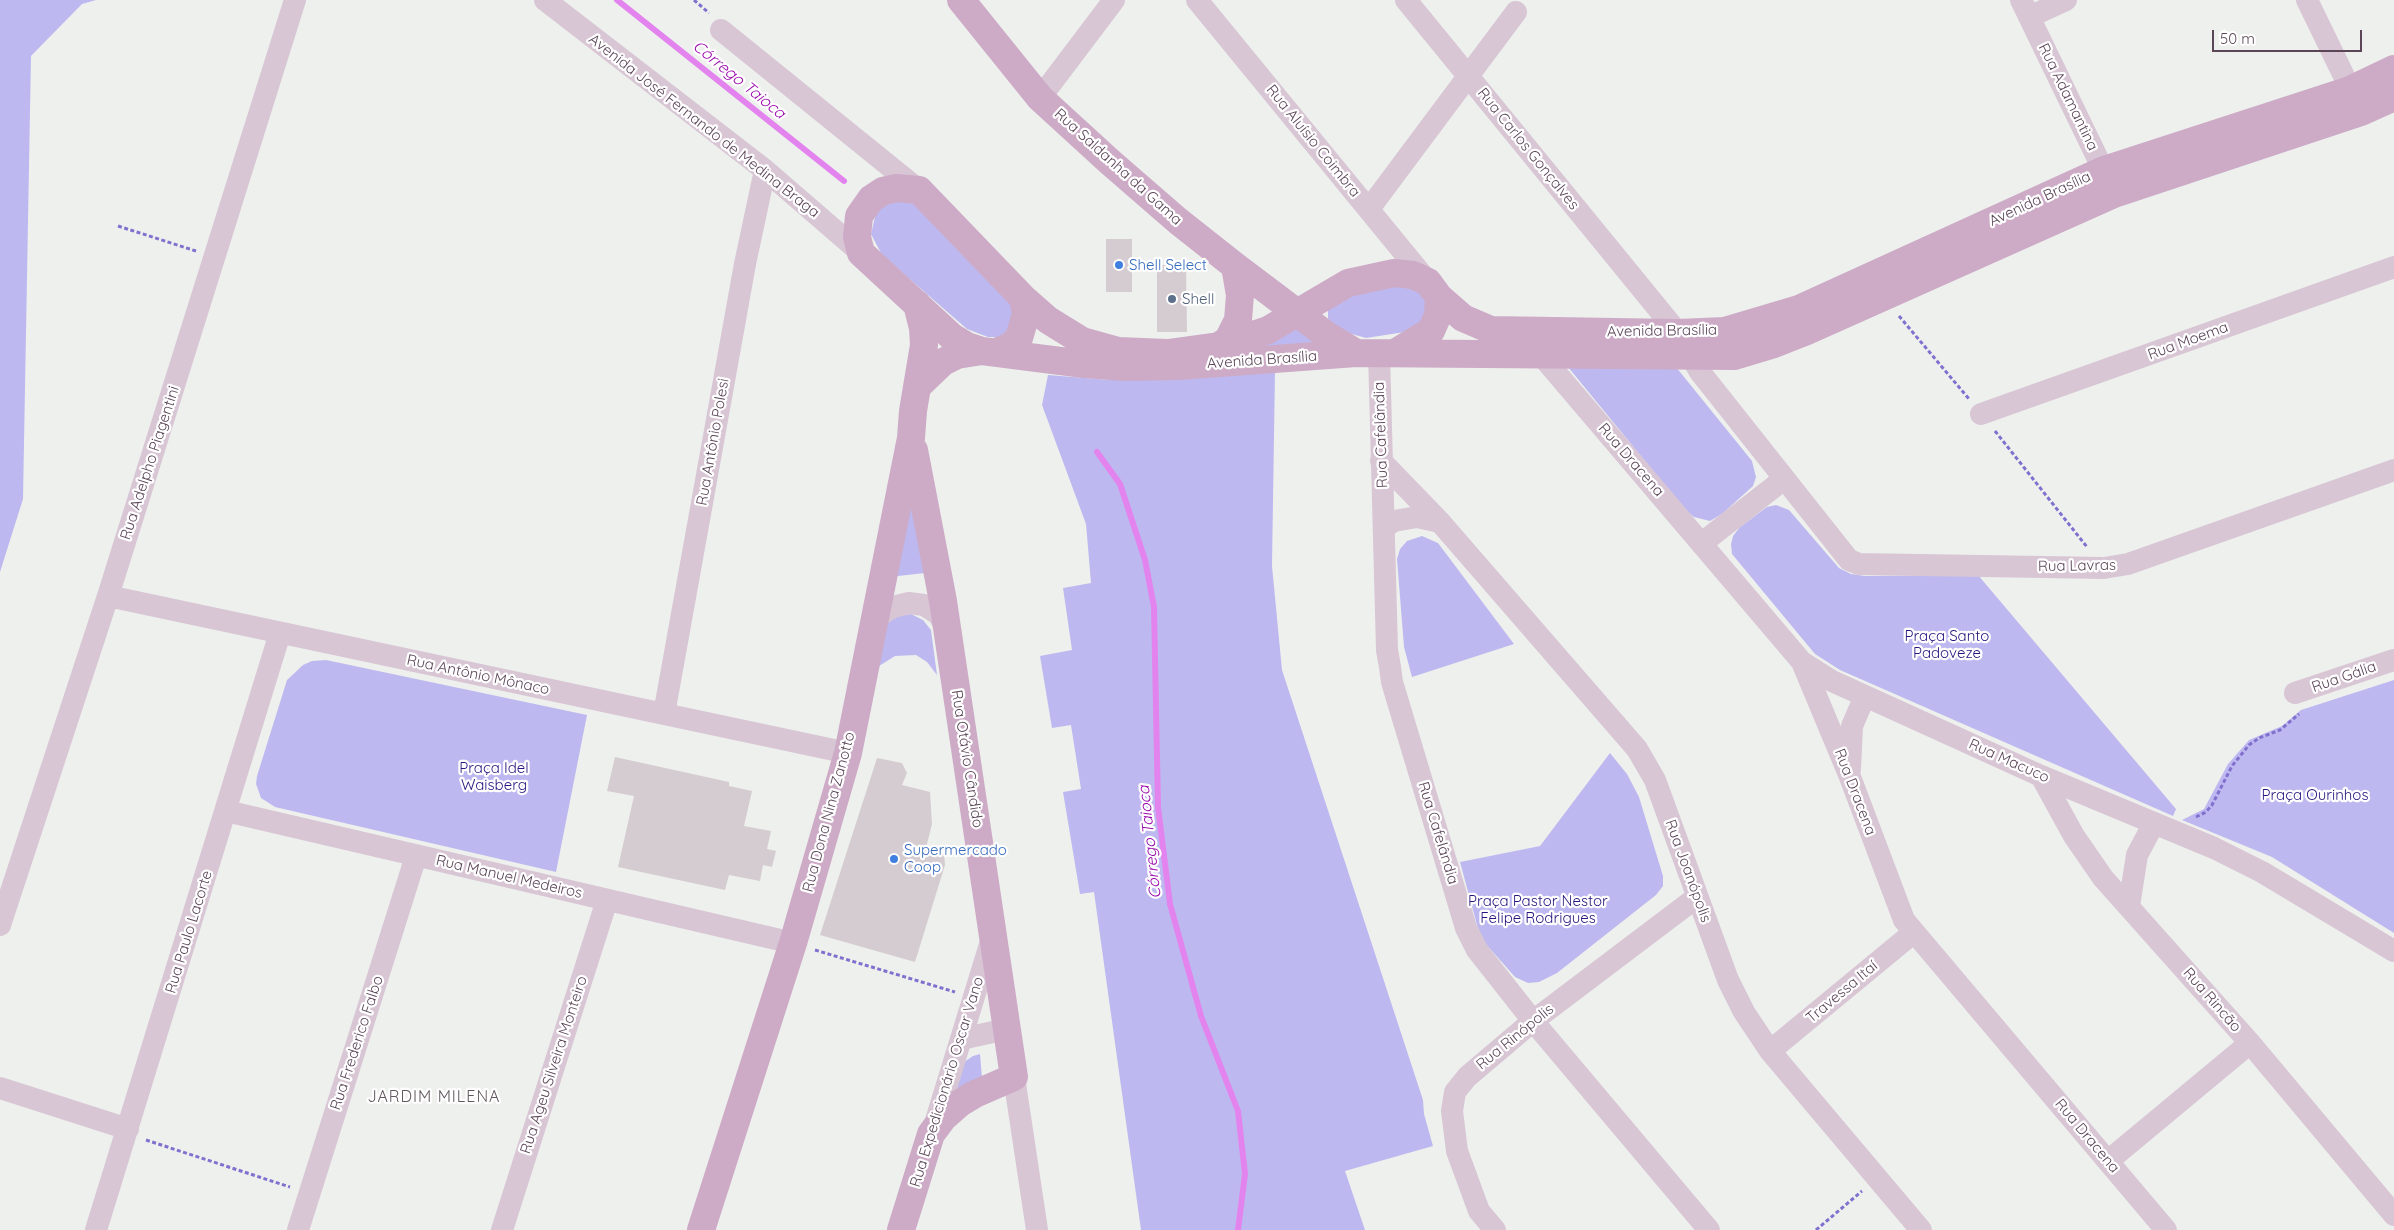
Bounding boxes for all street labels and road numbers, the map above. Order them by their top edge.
street label: Avenida José Fernando de Medina Braga [585,30,823,222]
street label: Rua Adamantina [2034,40,2102,154]
street label: Rua Aluísio Coimbra [1262,81,1364,201]
street label: Rua Carlos Gonçalves [1473,85,1583,213]
street label: Rua Saldanha da Gama [1050,105,1186,229]
street label: Avenida Brasília [1986,168,2094,230]
street label: Rua Moema [2145,318,2231,364]
street label: Avenida Brasília [1607,321,1717,341]
street label: Avenida Brasília [1206,347,1318,373]
street label: Rua Antônio Polesi [693,377,733,507]
street label: Rua Cafelândia [1370,382,1392,488]
street label: Rua Adelpho Piagentini [117,384,183,542]
street label: Rua Dracena [1594,420,1668,500]
street label: Rua Lavras [2038,556,2116,576]
street label: Rua Antônio Mônaco [405,651,551,699]
street label: Rua Gália [2309,658,2379,696]
street label: Rua Otávio Cândido [947,689,987,829]
street label: Rua Dona Nina Zanotto [799,730,859,894]
street label: Rua Macuco [1966,735,2052,787]
street label: Rua Dracena [1830,746,1880,838]
street label: Rua Cafelândia [1414,779,1462,887]
street label: Rua Joanópolis [1661,817,1715,925]
street label: Rua Manuel Medeiros [434,851,584,903]
street label: Rua Paulo Lacorte [162,868,216,996]
street label: Travessa Itaí [1803,957,1881,1027]
street label: Rua Rincão [2179,964,2245,1036]
street label: Rua Frederico Falbo [327,974,387,1112]
street label: Rua Ageu Silveira Monteiro [517,974,591,1156]
street label: Rua Expedicionário Oscar Vano [906,975,988,1189]
street label: Rua Rinópolis [1473,1000,1557,1074]
street label: Rua Dracena [2051,1095,2123,1177]

